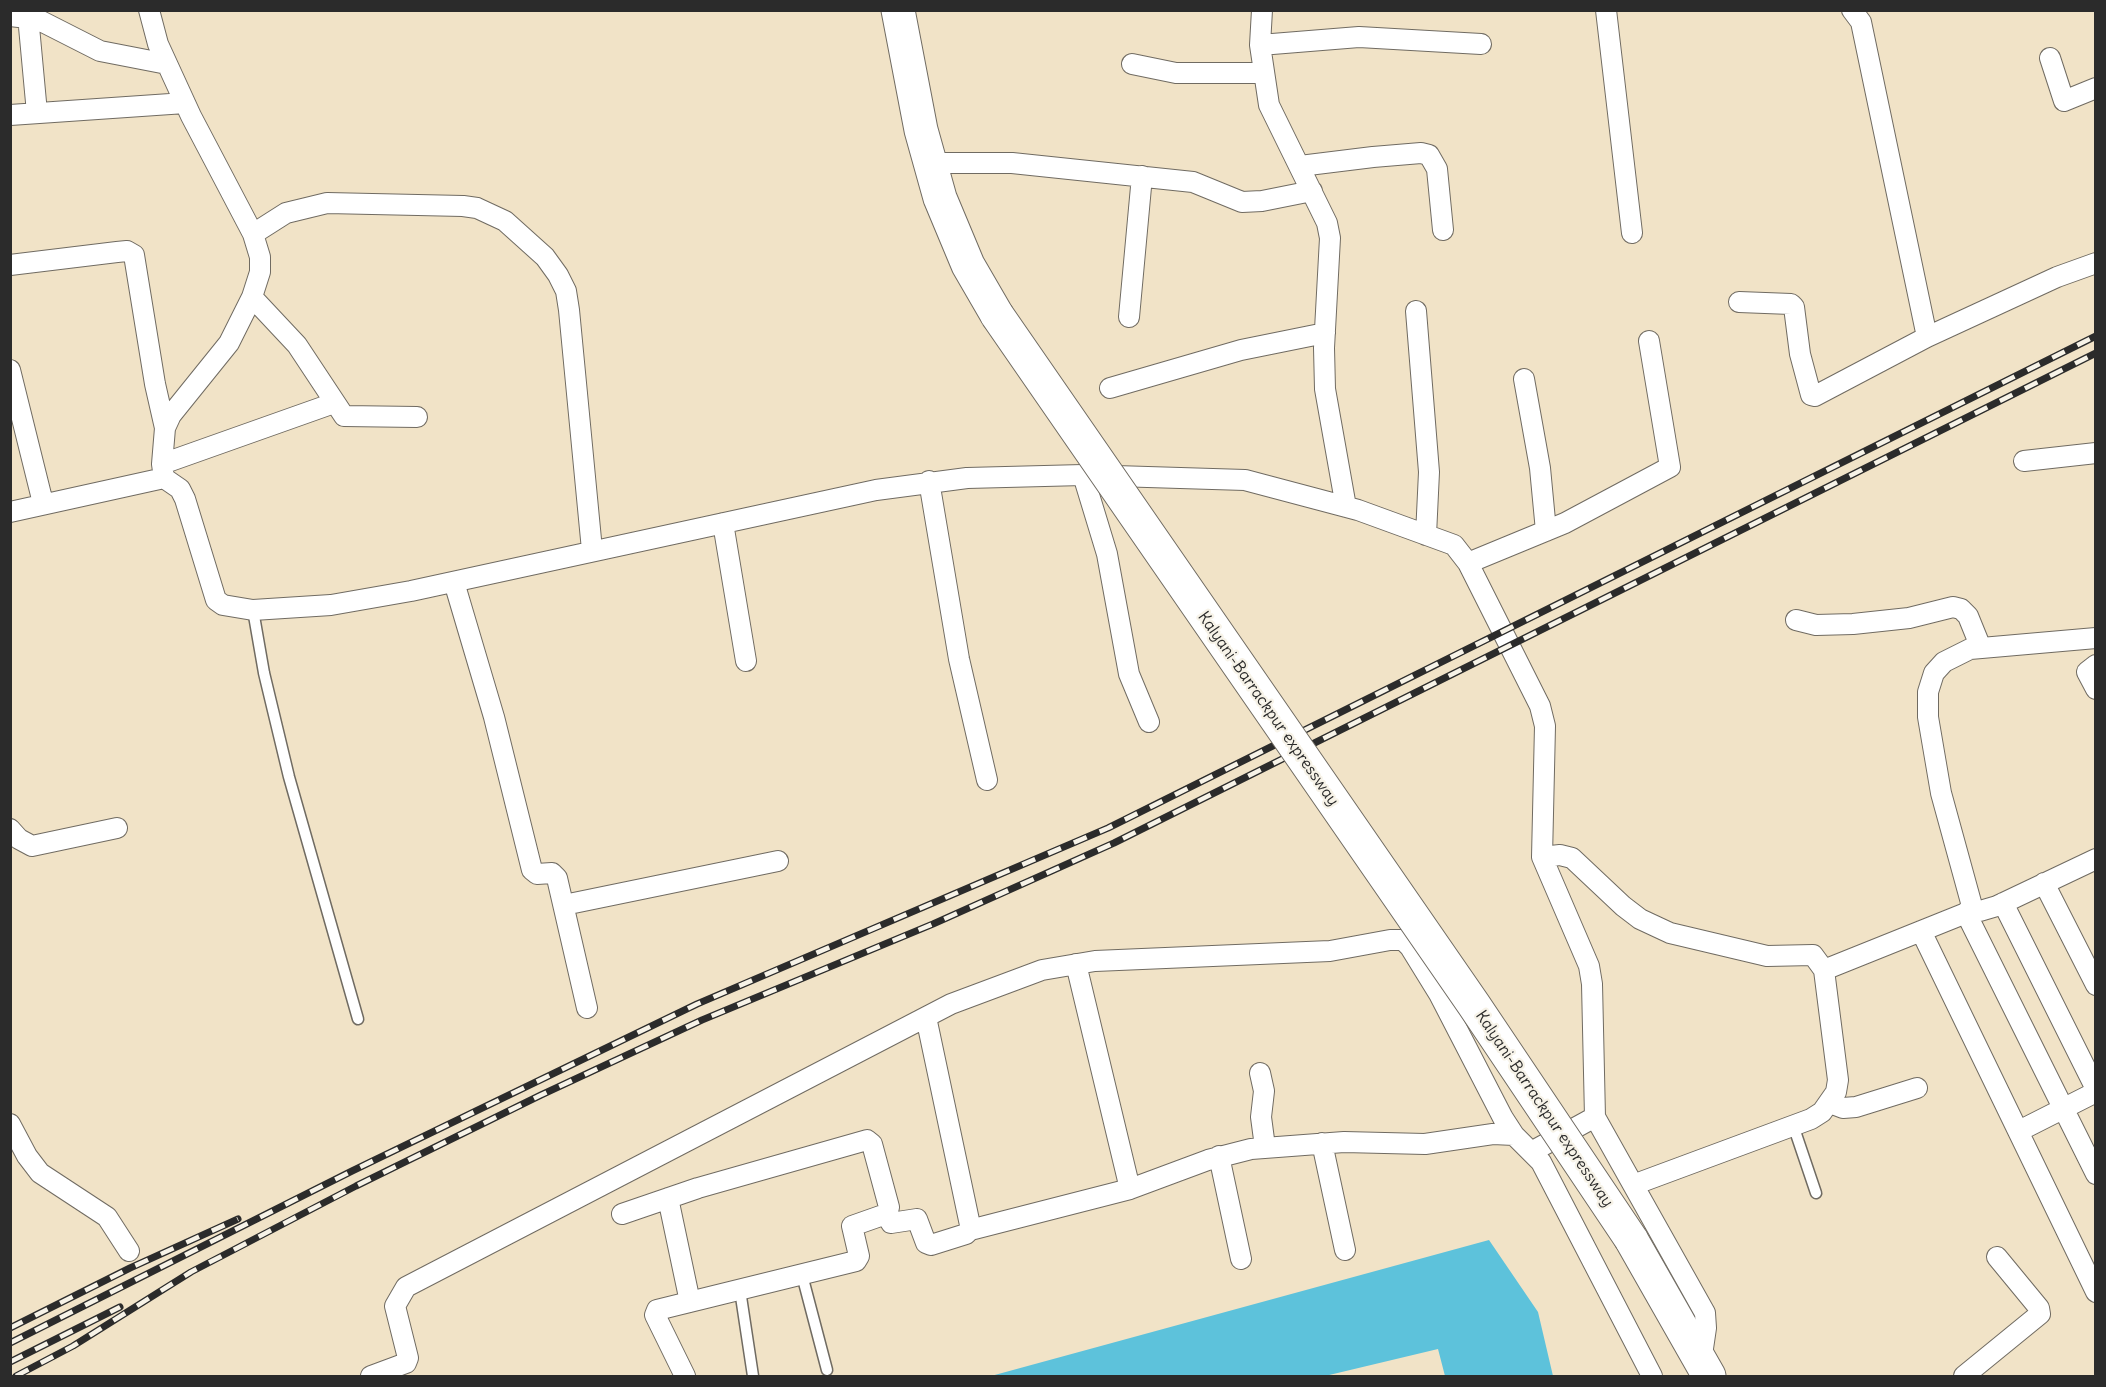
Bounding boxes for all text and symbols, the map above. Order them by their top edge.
street label: Kalyani-Barrackpur expressway [1193,608,1343,810]
street label: Kalyani-Barrackpur expressway [1471,1007,1617,1211]

